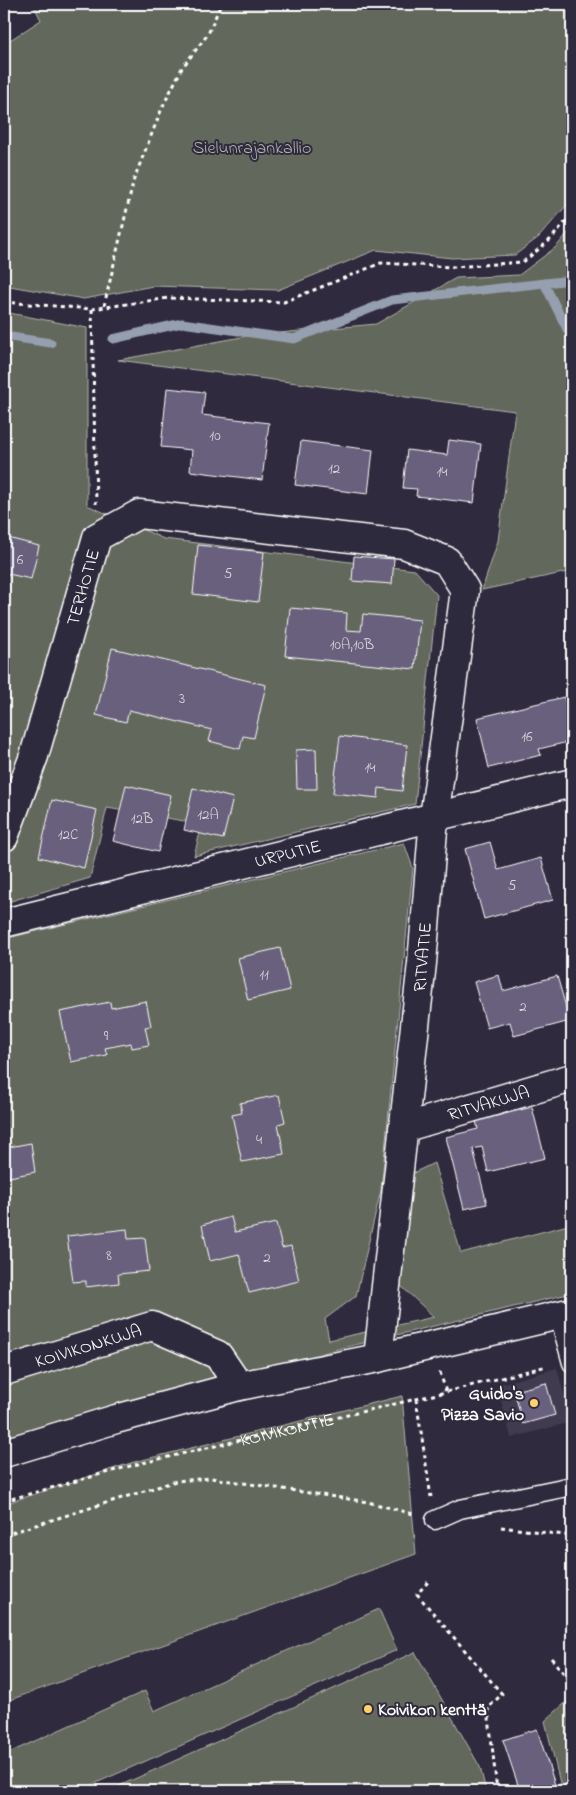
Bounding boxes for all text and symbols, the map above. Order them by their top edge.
park label: Sielunrajankallio [193,136,311,162]
house number: 10 [209,425,221,447]
house number: 12 [328,458,341,480]
house number: 14 [437,461,447,483]
street label: TERHOTIE [61,546,108,629]
house number: 6 [17,549,24,571]
house number: 5 [224,563,233,585]
house number: 10A,10B [330,634,374,656]
house number: 3 [179,688,185,710]
house number: 16 [521,726,533,748]
house number: 14 [365,757,375,779]
house number: 12A [197,804,219,826]
house number: 12B [131,808,153,830]
house number: 12C [58,824,78,846]
street label: URPUTIE [252,834,324,876]
house number: 5 [508,875,517,897]
street label: RITVATIE [408,921,440,993]
house number: 11 [259,964,269,986]
house number: 2 [519,996,527,1018]
house number: 9 [104,1025,109,1047]
street label: RITVAKUJA [445,1080,533,1129]
house number: 4 [256,1129,262,1151]
house number: 8 [106,1245,112,1267]
house number: 2 [263,1247,271,1269]
street label: KOIVIKONKUJA [32,1319,145,1376]
place label: Guido's Pizza Savio [441,1382,524,1429]
marker: Guido's Pizza Savio [528,1397,540,1409]
street label: KOIVIKONTIE [238,1408,337,1455]
place label: Koivikon kenttä [378,1698,487,1724]
marker: Koivikon kenttä [362,1703,374,1715]

